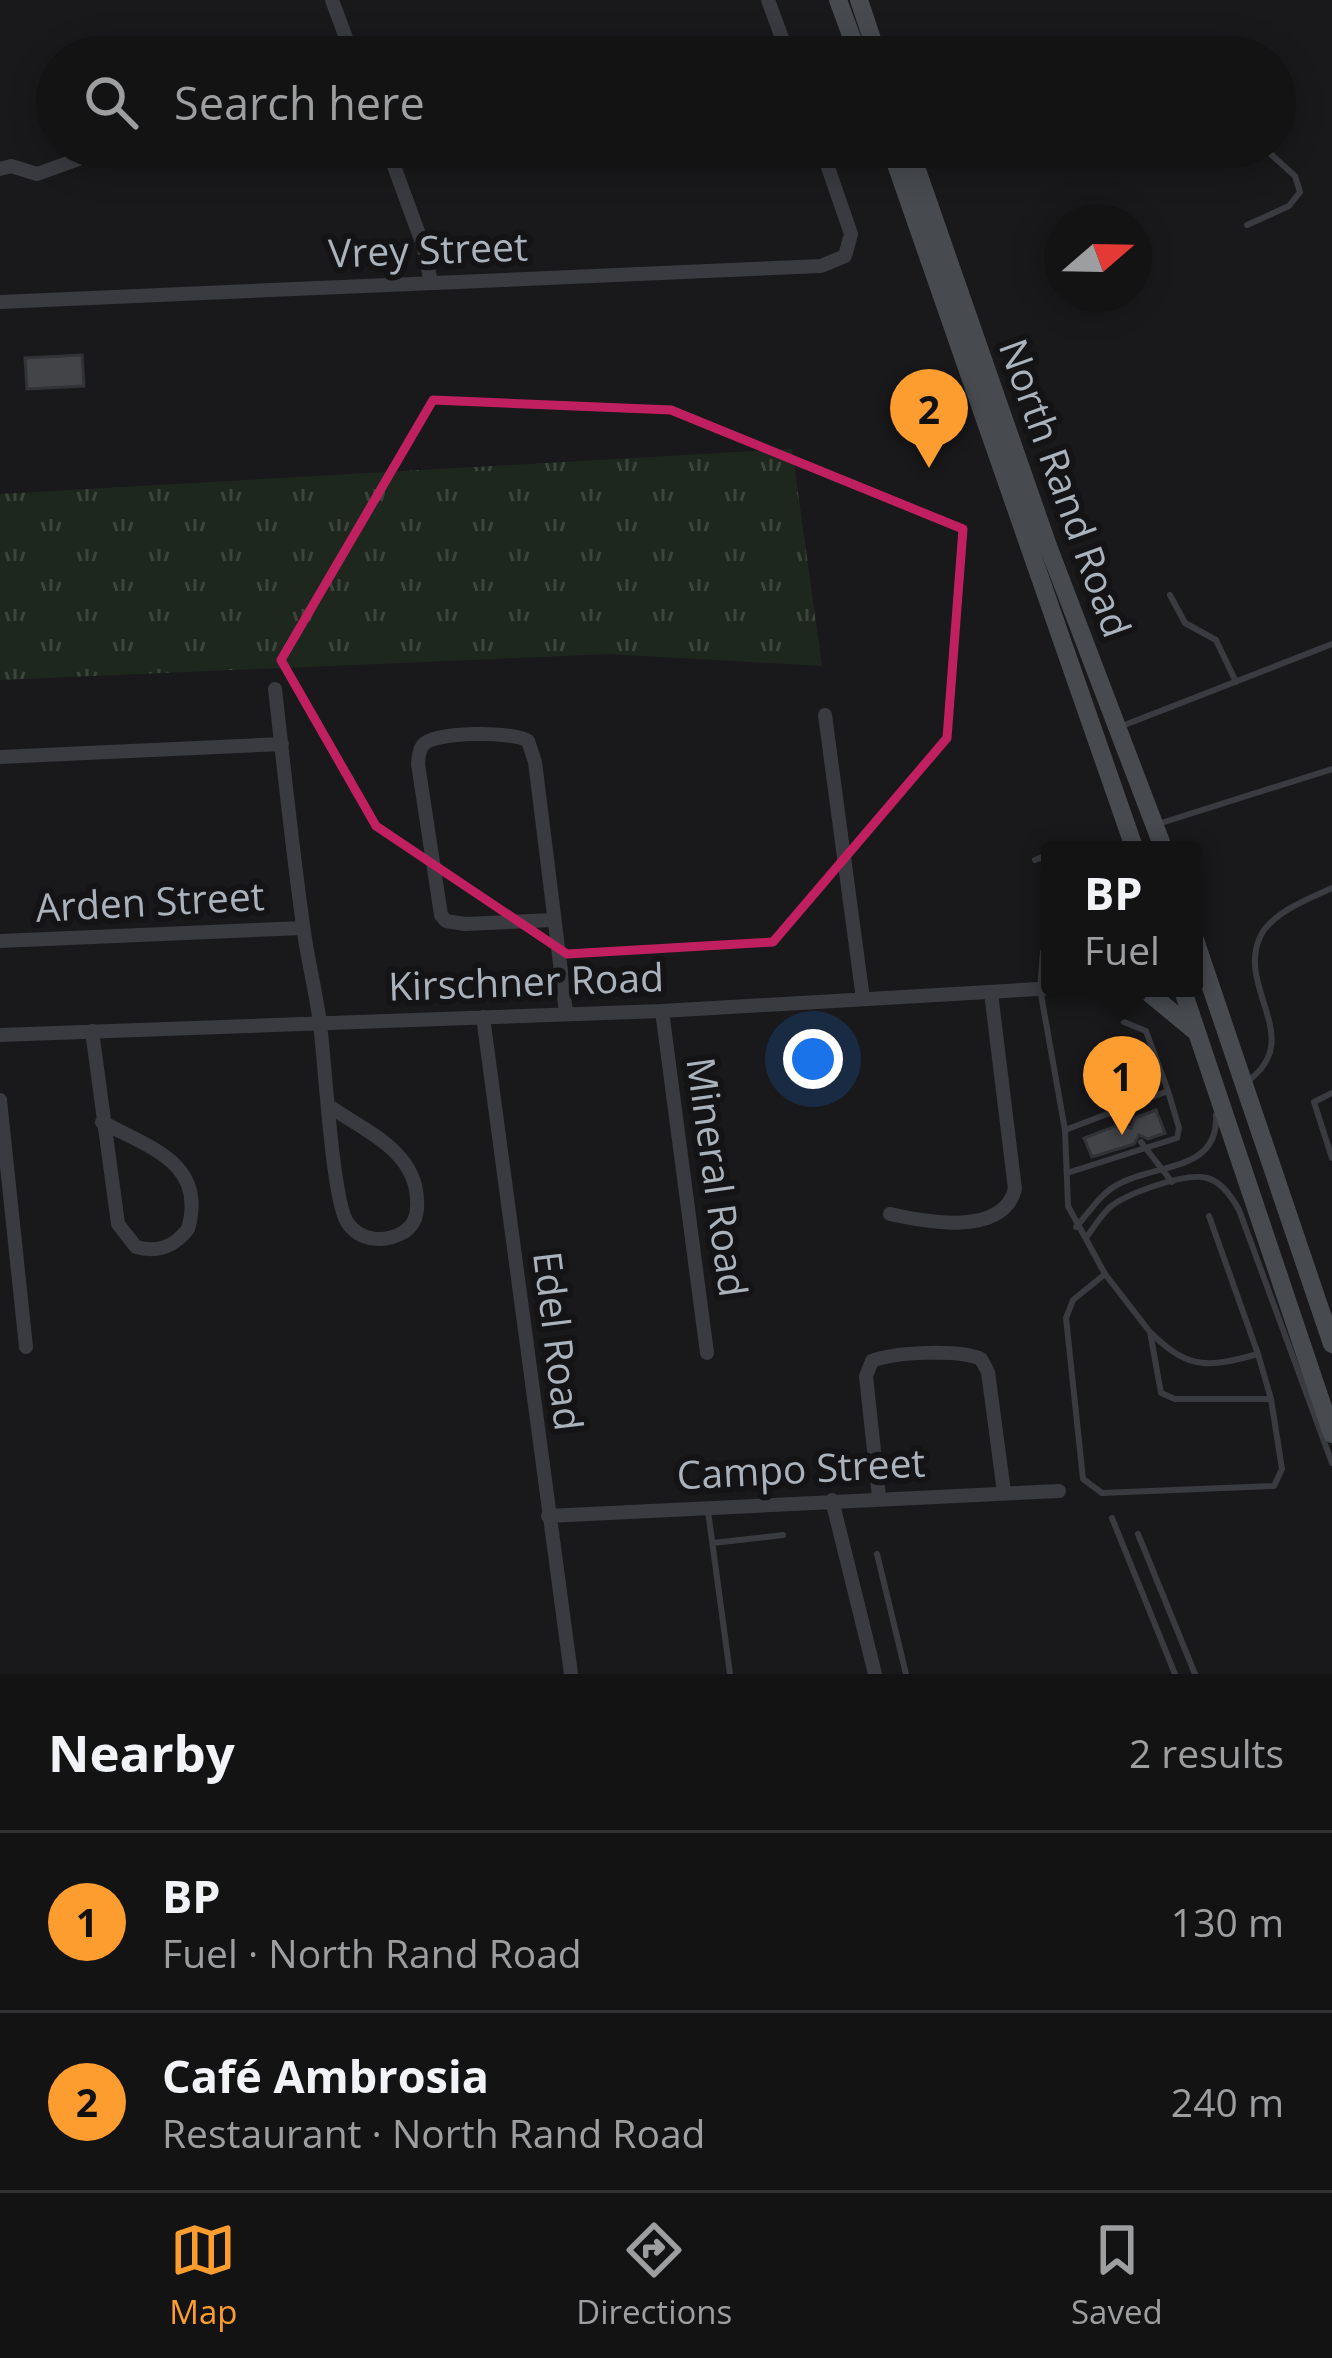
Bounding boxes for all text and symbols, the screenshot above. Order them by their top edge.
search box [36,36,1296,168]
icon: search [78,69,144,135]
text: Search here [174,72,425,133]
north arrow [1044,204,1152,312]
street label: Vrey Street [327,219,529,278]
street label: North Rand Road [988,331,1145,644]
pin: 2 [890,369,968,468]
popup [1041,841,1203,997]
text: BP [1084,862,1143,923]
street label: Arden Street [34,868,266,933]
text: Fuel [1084,923,1160,976]
street label: Kirschner Road [387,949,665,1012]
your location [783,1029,843,1089]
pin: 1 [1083,1036,1161,1135]
street label: Mineral Road [675,1054,762,1300]
street label: Edel Road [522,1248,597,1434]
street label: Campo Street [675,1435,927,1500]
text: Nearby [48,1717,235,1787]
text: 2 results [1129,1726,1284,1779]
text: BP [162,1865,221,1926]
text: 1 [76,1895,98,1948]
text: 130 m [1171,1895,1284,1948]
text: Fuel · North Rand Road [162,1926,582,1979]
text: Café Ambrosia [162,2045,489,2106]
text: 2 [76,2075,98,2128]
text: 240 m [1171,2075,1284,2128]
text: Restaurant · North Rand Road [162,2106,705,2159]
tab: Map [169,2217,238,2334]
tab: Directions [576,2217,732,2334]
tab: Saved [1071,2217,1163,2334]

